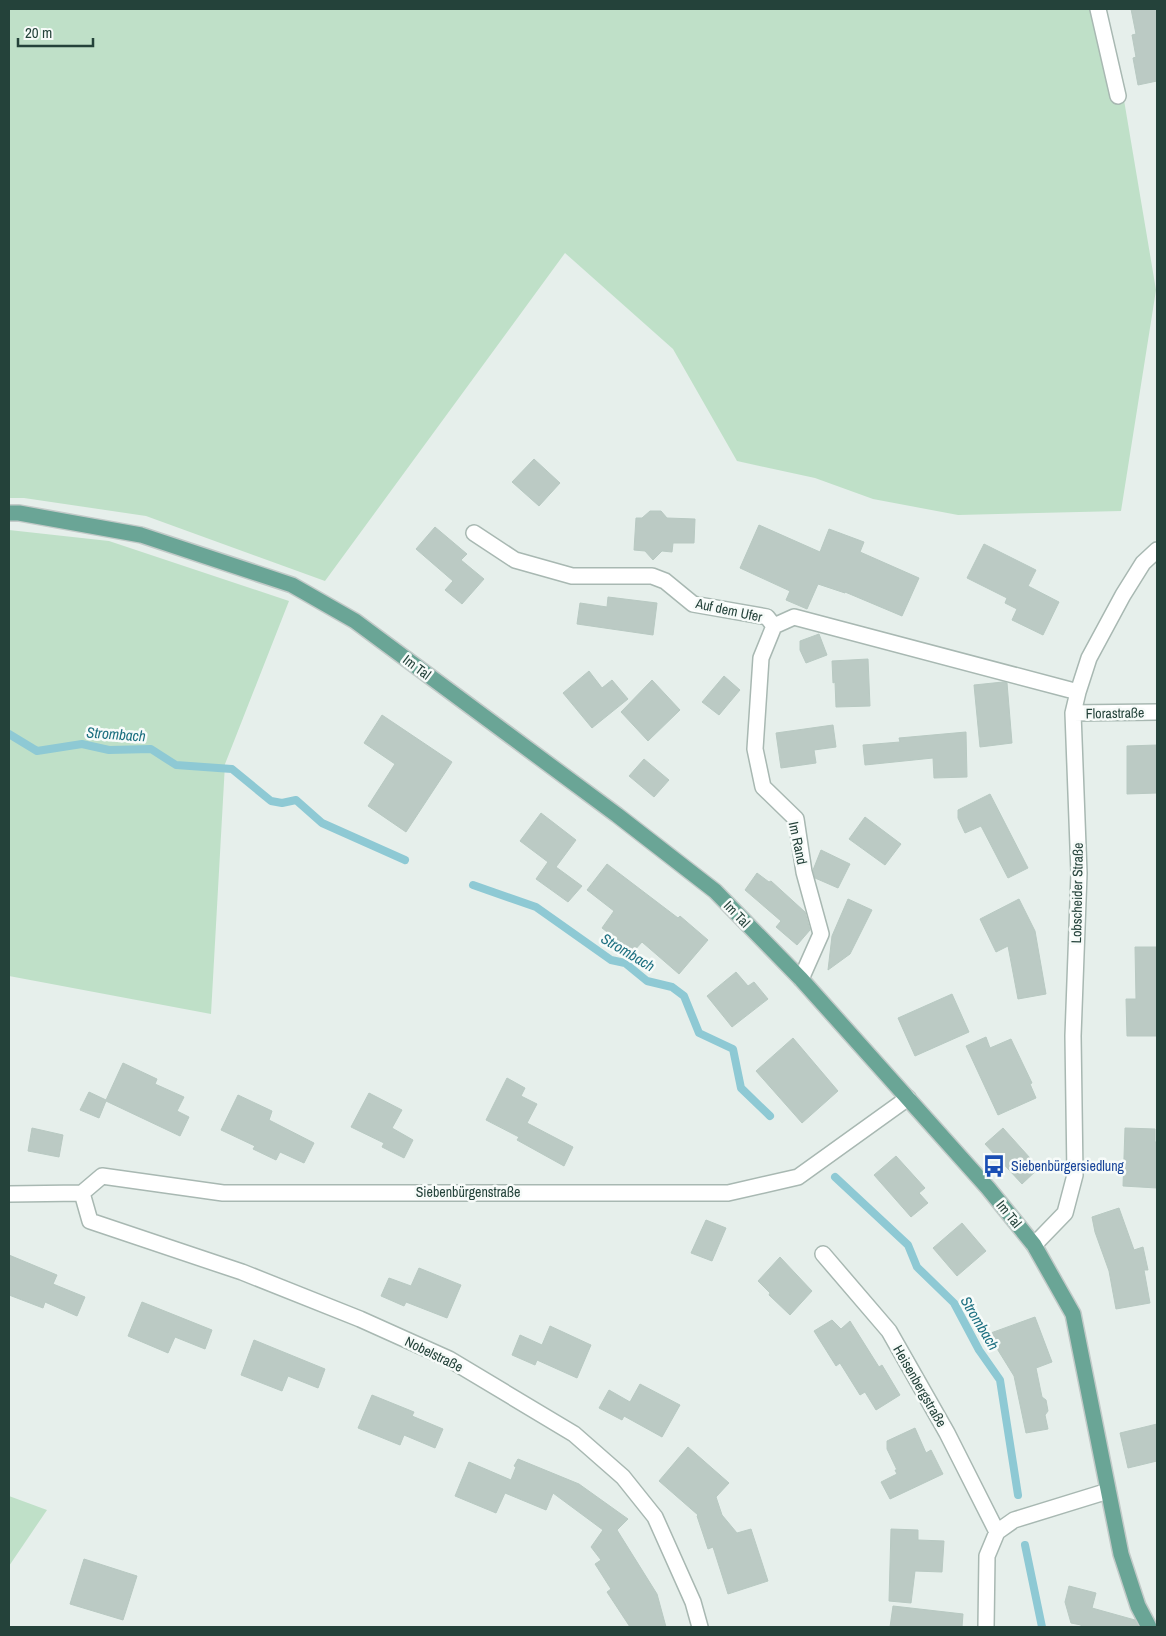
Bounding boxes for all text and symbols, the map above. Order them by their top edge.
scale bar [18,15,92,47]
text: 20 m [25,22,52,43]
street label: Auf dem Ufer [693,594,764,626]
street label: Im Tal [399,651,435,683]
street label: Florastraße [1085,703,1145,723]
water label: Strombach [86,721,147,747]
street label: Im Rand [785,820,811,866]
street label: Lobscheider Straße [1067,842,1087,944]
street label: Im Tal [720,897,754,931]
water label: Strombach [597,928,659,976]
bus stop icon: Siebenbürgersiedlung [981,1153,1007,1179]
place label: Siebenbürgersiedlung [1011,1157,1125,1175]
street label: Siebenbürgenstraße [416,1183,520,1201]
street label: Im Tal [992,1196,1026,1232]
water label: Strombach [956,1292,1004,1354]
street label: Nobelstraße [402,1332,466,1376]
street label: Heisenbergstraße [889,1342,951,1430]

